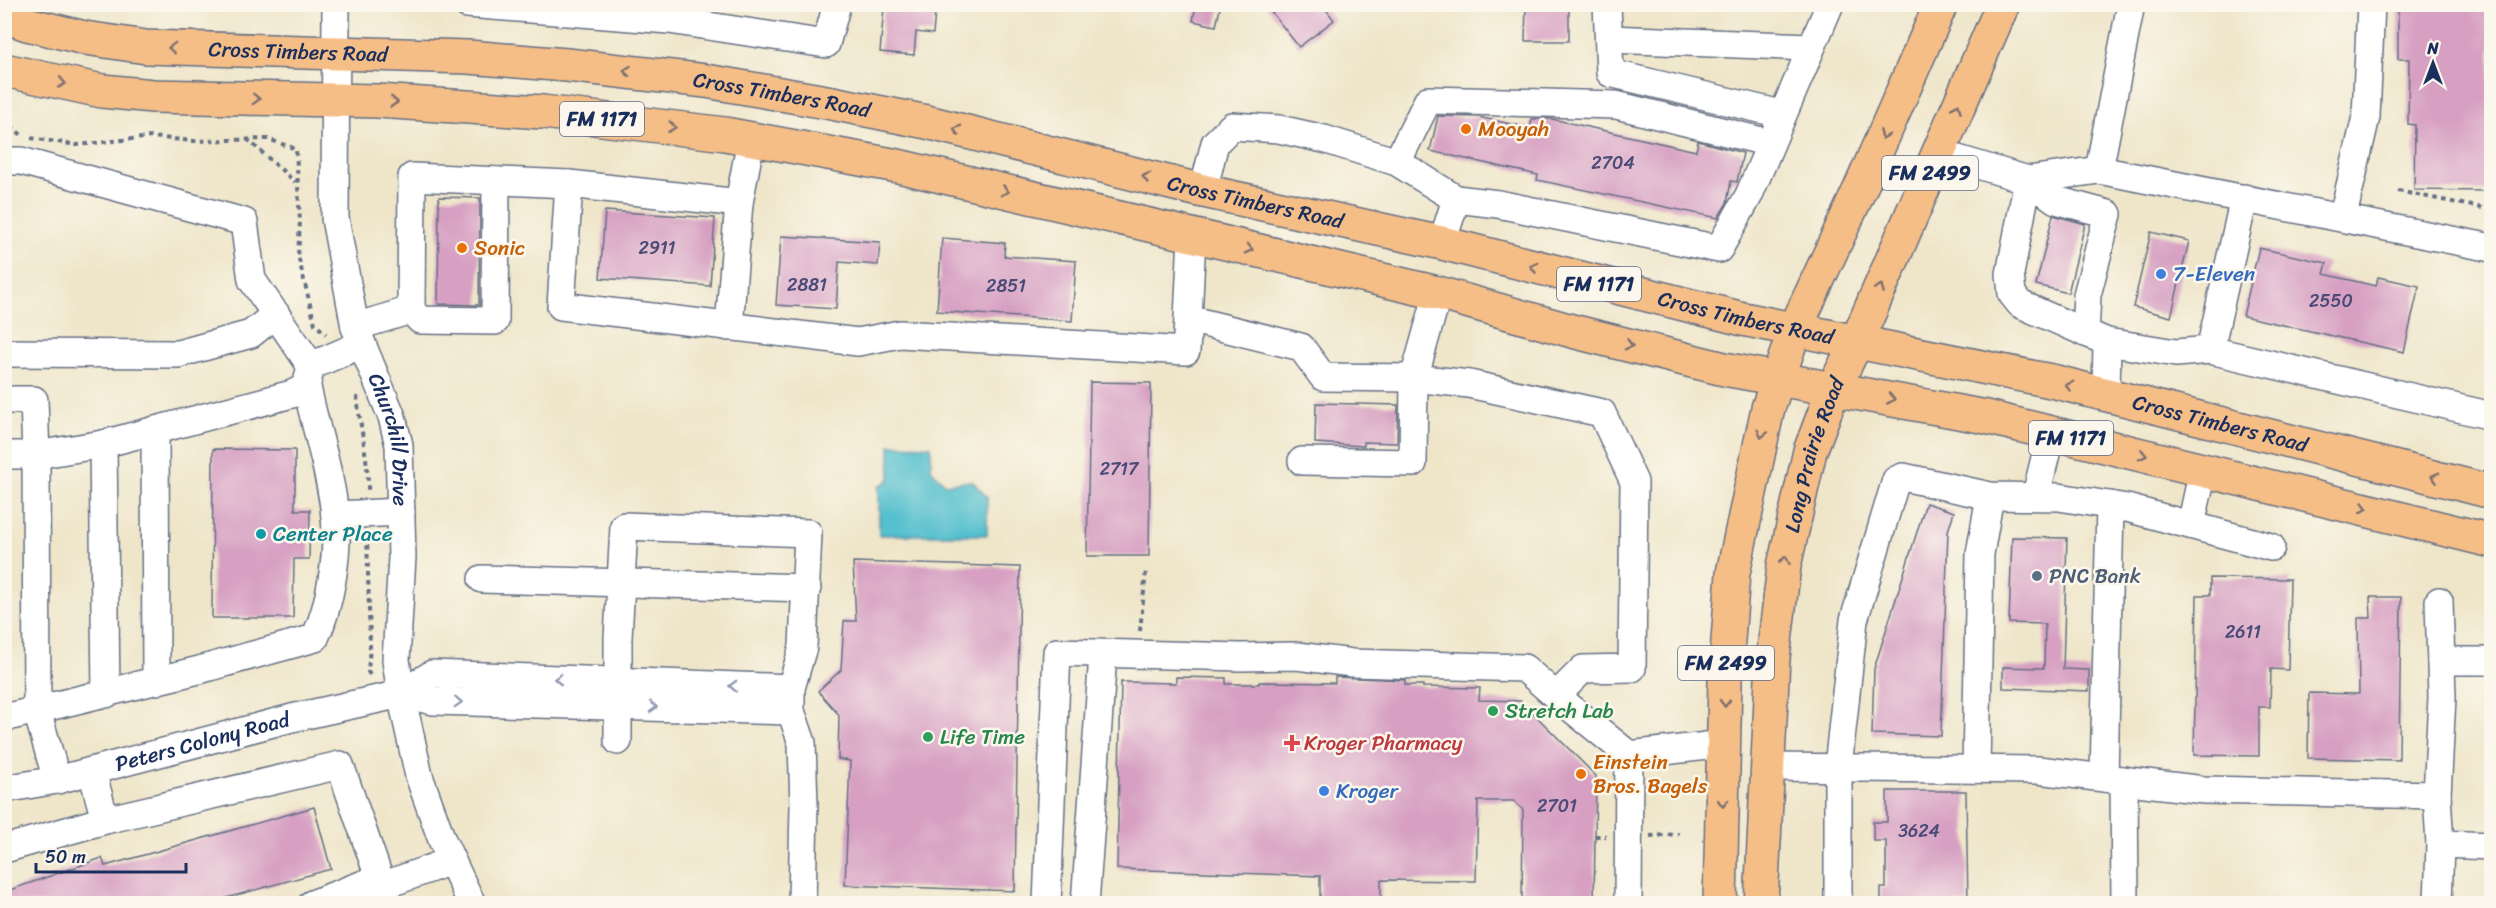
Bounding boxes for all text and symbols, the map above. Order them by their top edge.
street label: Cross Timbers Road [208,30,390,74]
north arrow [2403,33,2463,93]
text: N [2426,34,2439,63]
one-way arrow [167,42,176,55]
street label: Cross Timbers Road [691,61,876,130]
one-way arrow [622,65,632,78]
one-way arrow [56,76,66,89]
one-way arrow [251,92,260,105]
one-way arrow [389,96,398,109]
road number: FM 1171 [560,102,644,136]
one-way arrow [1950,104,1962,115]
place label: Mooyah [1478,110,1549,148]
one-way arrow [667,121,676,133]
marker: Mooyah [1459,122,1473,136]
one-way arrow [952,124,962,137]
one-way arrow [1879,128,1891,139]
house number: 2704 [1591,147,1635,179]
road number: FM 2499 [1882,156,1978,190]
street label: Cross Timbers Road [1163,164,1349,240]
one-way arrow [1141,172,1151,185]
one-way arrow [1000,184,1010,197]
place label: Sonic [474,229,525,267]
house number: 2911 [639,232,676,264]
marker: Sonic [455,241,469,255]
one-way arrow [1244,242,1254,255]
place label: 7-Eleven [2173,255,2255,293]
one-way arrow [1529,261,1539,274]
road number: FM 1171 [1557,267,1641,301]
marker: 7-Eleven [2154,267,2168,281]
house number: 2881 [787,269,827,301]
house number: 2851 [986,270,1026,302]
street label: Cross Timbers Road [1654,279,1839,356]
one-way arrow [1873,283,1885,294]
house number: 2550 [2309,285,2353,317]
one-way arrow [1624,337,1634,350]
street label: Churchill Drive [357,367,420,507]
street label: Long Prairie Road [1773,369,1856,536]
one-way arrow [2064,380,2074,393]
street label: Cross Timbers Road [2129,383,2314,464]
one-way arrow [1886,392,1896,405]
road number: FM 1171 [2029,421,2113,455]
one-way arrow [1757,429,1770,439]
one-way arrow [2137,448,2147,461]
house number: 2717 [1100,453,1140,485]
one-way arrow [2430,472,2440,485]
one-way arrow [2359,501,2369,513]
place label: Center Place [273,515,393,553]
marker: Center Place [254,527,268,541]
one-way arrow [1778,555,1791,565]
place label: PNC Bank [2049,557,2141,595]
marker: PNC Bank [2030,569,2044,583]
house number: 2611 [2225,616,2261,648]
road number: FM 2499 [1678,646,1774,680]
one-way arrow [554,673,563,686]
one-way arrow [728,679,737,692]
place label: Stretch Lab [1505,692,1614,730]
one-way arrow [454,695,463,708]
one-way arrow [1719,699,1731,708]
street label: Peters Colony Road [111,700,296,783]
one-way arrow [649,701,658,713]
marker: Stretch Lab [1486,704,1500,718]
place label: Life Time [940,718,1025,756]
place label: Kroger Pharmacy [1304,724,1463,762]
marker: Life Time [921,730,935,744]
marker: Kroger Pharmacy [1285,736,1299,750]
place label: Einstein Bros. Bagels [1593,743,1708,805]
marker: Einstein Bros. Bagels [1574,767,1588,781]
place label: Kroger [1336,772,1399,810]
marker: Kroger [1317,784,1331,798]
house number: 2701 [1537,790,1577,822]
one-way arrow [1717,798,1729,807]
house number: 3624 [1898,815,1940,847]
scale bar [36,836,186,874]
text: 50 m [45,841,86,873]

